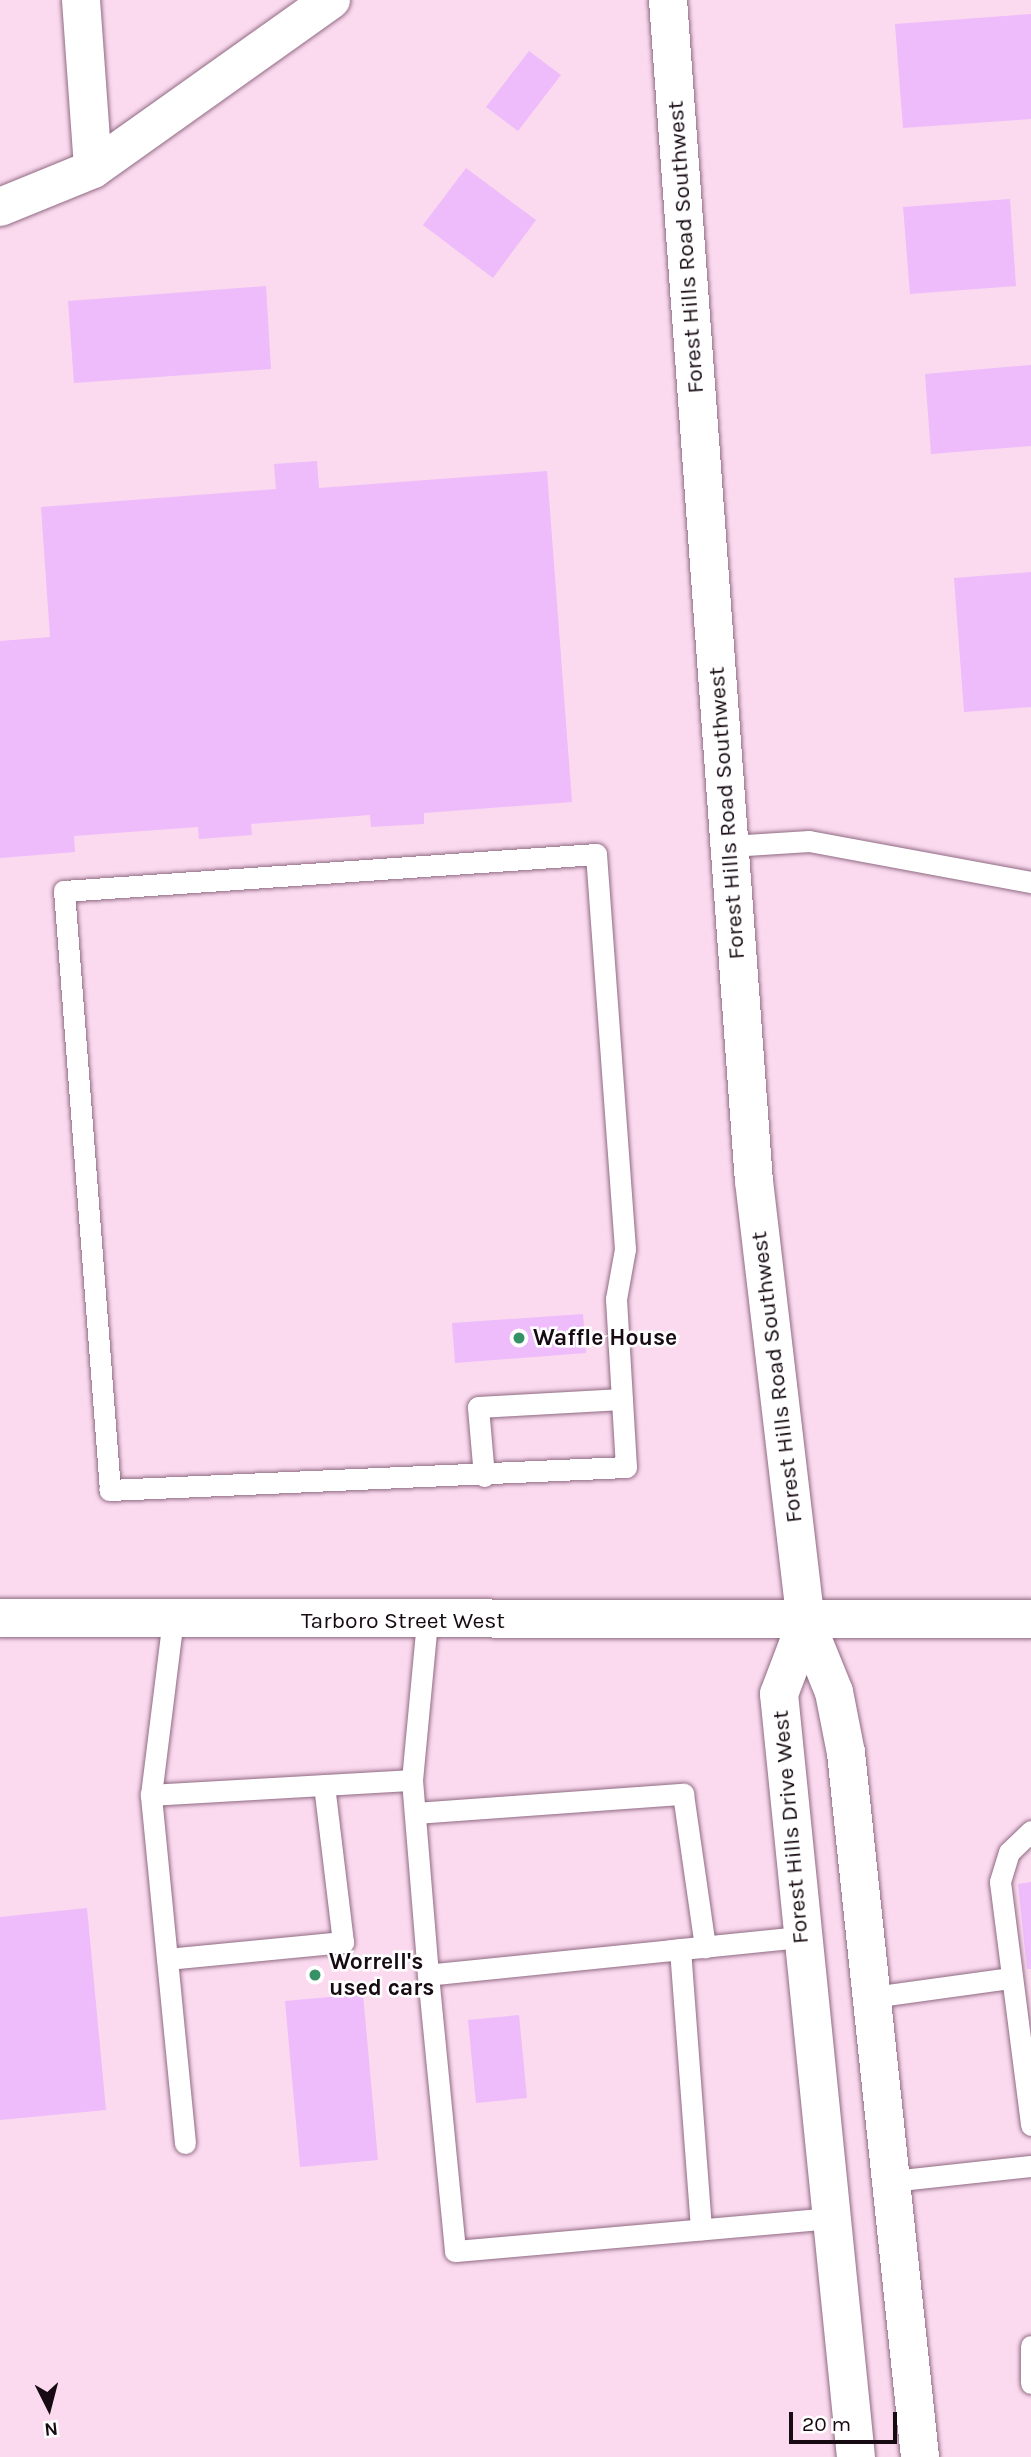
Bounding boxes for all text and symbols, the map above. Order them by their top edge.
street label: Forest Hills Road Southwest [662,100,710,394]
street label: Forest Hills Road Southwest [703,666,751,960]
street label: Forest Hills Road Southwest [745,1230,809,1524]
place label: Waffle House [533,1324,677,1352]
marker: Waffle House [511,1330,527,1346]
street label: Tarboro Street West [301,1607,505,1635]
street label: Forest Hills Drive West [767,1709,815,1945]
place label: Worrell's used cars [329,1948,434,2002]
marker: Worrell's used cars [307,1967,323,1983]
north arrow [14,2373,84,2443]
scale bar [793,2398,902,2442]
text: 20 m [802,2412,851,2436]
text: N [43,2417,59,2441]

